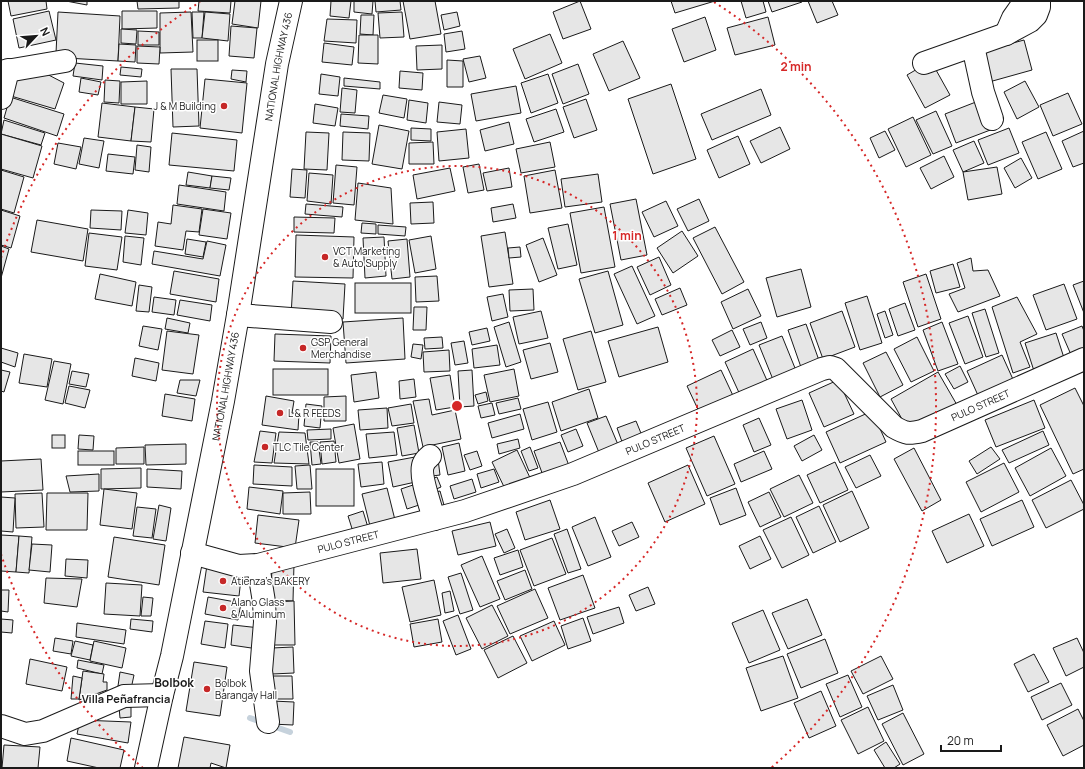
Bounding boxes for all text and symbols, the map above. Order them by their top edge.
street label: NATIONAL HIGHWAY 436 [261,11,295,122]
north arrow [16,16,56,56]
text: N [37,25,54,38]
text: 2 min [780,58,812,75]
place label: J & M Building [154,99,216,113]
marker: J & M Building [219,101,229,111]
text: 1 min [612,227,642,244]
place label: VCT Marketing & Auto Supply [333,244,400,270]
marker: VCT Marketing & Auto Supply [320,252,330,262]
street label: NATIONAL HIGHWAY 436 [208,331,242,442]
place label: GSP General Merchandise [311,335,371,361]
marker: GSP General Merchandise [298,343,308,353]
street label: PULO STREET [949,386,1012,424]
centre of rings [450,399,464,413]
place label: L & R FEEDS [288,406,341,420]
marker: L & R FEEDS [275,408,285,418]
street label: PULO STREET [623,421,687,458]
place label: TLC Tile Center [273,440,344,454]
marker: TLC Tile Center [260,442,270,452]
street label: PULO STREET [316,527,381,556]
place label: Atienza's BAKERY [231,574,310,588]
marker: Atienza's BAKERY [218,576,228,586]
place label: Alano Glass & Aluminum [231,595,285,621]
marker: Alano Glass & Aluminum [218,603,228,613]
district label: Bolbok [154,674,194,691]
place label: Bolbok Barangay Hall [215,676,277,702]
marker: Bolbok Barangay Hall [202,684,212,694]
district label: Villa Peñafrancia [82,691,170,706]
scale bar [941,727,1001,753]
text: 20 m [947,732,974,749]

